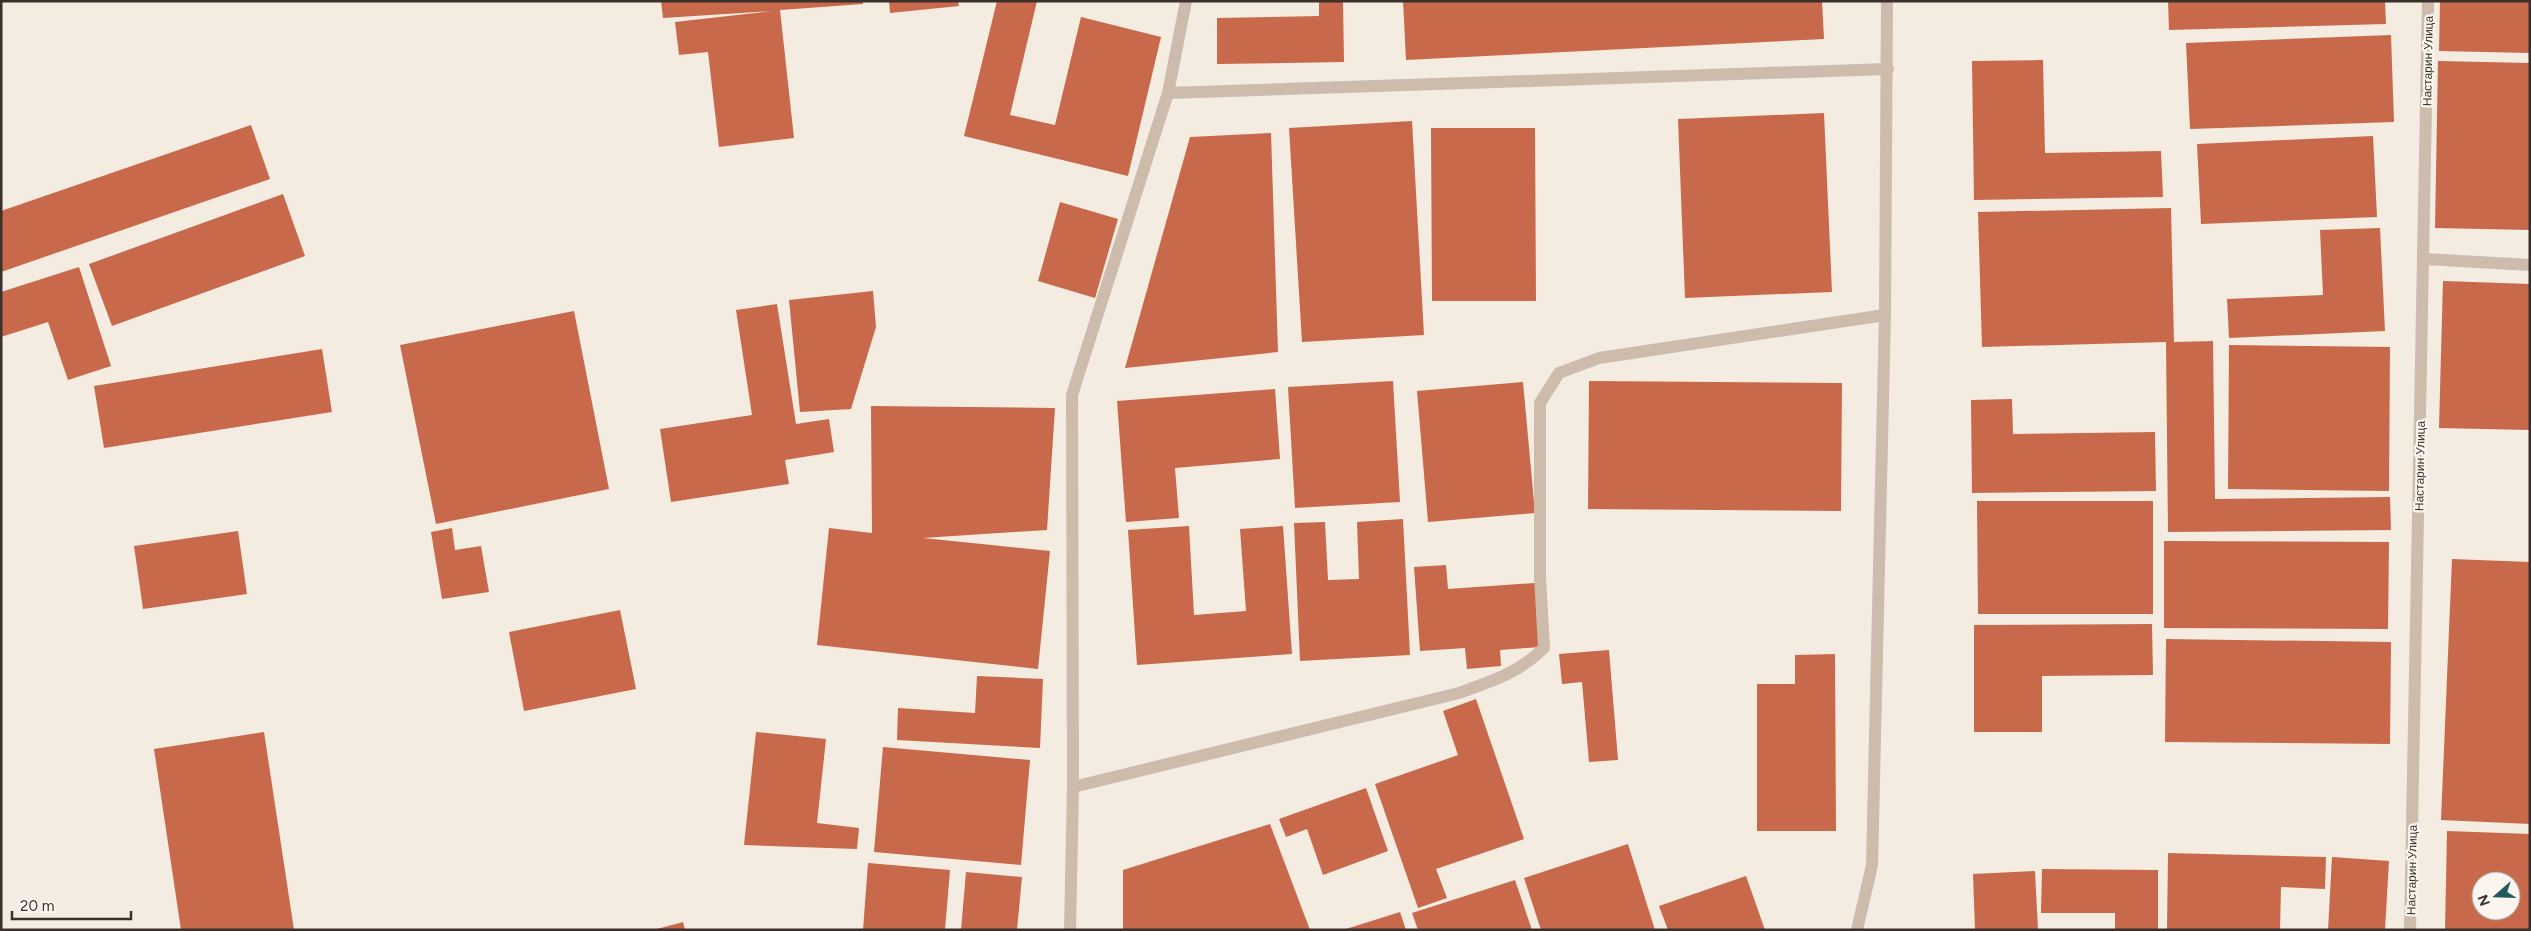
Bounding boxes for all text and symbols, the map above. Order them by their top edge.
street label: Настарин Улица [2420,15,2436,106]
street label: Настарин Улица [2412,420,2428,511]
street label: Настарин Улица [2404,824,2420,915]
north arrow [2471,871,2521,921]
scale bar [12,888,131,920]
text: N [2474,892,2494,908]
text: 20 m [20,897,54,915]

